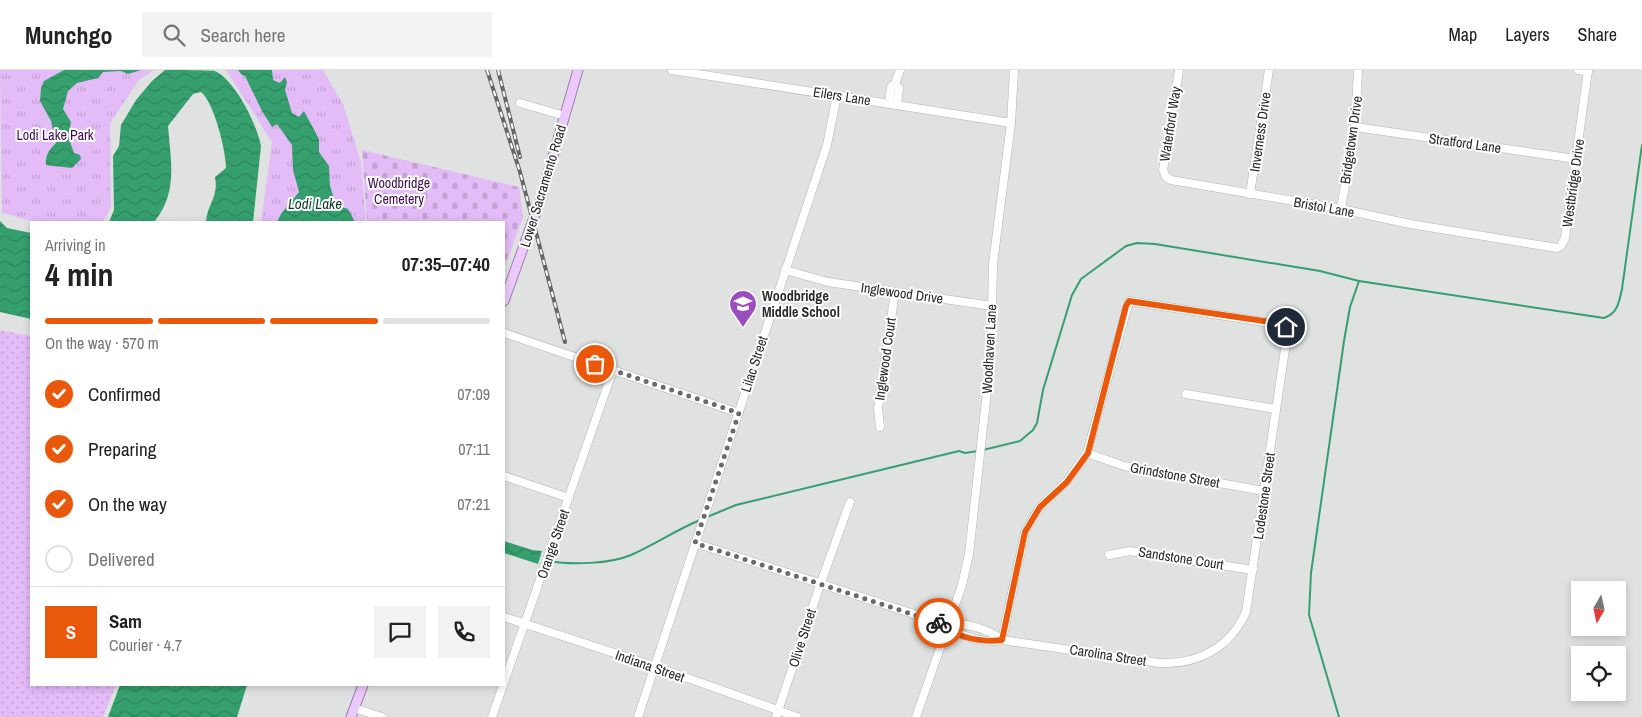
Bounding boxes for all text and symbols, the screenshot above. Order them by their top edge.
search box [142,12,492,57]
text: Munchgo [25,19,112,51]
icon: search [160,21,188,49]
text: Search here [200,22,285,48]
text: Map [1449,22,1477,47]
text: Layers [1505,22,1550,47]
text: Share [1578,22,1617,47]
street label: Eilers Lane [812,83,872,109]
street label: Waterford Way [1155,85,1185,163]
street label: Inverness Drive [1245,91,1275,173]
street label: Bridgetown Drive [1336,95,1366,185]
street label: Lower Sacramento Road [516,123,570,249]
park label: Lodi Lake Park [16,126,94,144]
street label: Stratford Lane [1428,129,1502,157]
street label: Westbridge Drive [1558,138,1588,228]
park label: Woodbridge Cemetery [368,174,430,208]
water label: Lodi Lake [288,193,342,214]
street label: Bristol Lane [1292,193,1356,221]
text: Arriving in [45,234,106,256]
text: 07:35–07:40 [402,251,490,277]
text: 4 min [45,253,114,296]
street label: Inglewood Drive [860,278,944,308]
place label: Woodbridge Middle School [762,287,840,321]
school or university icon: Woodbridge Middle School [728,289,758,328]
street label: Woodhaven Lane [978,304,1000,394]
pin [1265,306,1307,348]
icon: home [1272,313,1300,341]
street label: Inglewood Court [870,316,900,402]
text: On the way · 570 m [45,332,159,354]
street label: Lilac Street [736,334,772,394]
pin [574,343,616,385]
icon: bag [581,350,609,378]
icon: check [45,380,73,408]
text: Confirmed [88,381,161,407]
text: 07:09 [457,383,490,405]
icon: check [45,435,73,463]
text: Preparing [88,436,156,462]
text: 07:11 [458,438,490,460]
street label: Lodestone Street [1249,451,1279,541]
street label: Grindstone Street [1129,458,1221,492]
icon: check [45,490,73,518]
text: On the way [88,491,167,517]
text: 07:21 [457,493,490,515]
street label: Orange Street [533,507,573,581]
street label: Sandstone Court [1137,542,1225,574]
text: Delivered [88,546,155,572]
north arrow [1571,581,1626,636]
map controls [1571,581,1626,701]
courier [914,598,964,648]
button: chat [374,606,426,658]
button: phone [438,606,490,658]
street label: Olive Street [784,606,820,670]
text: Sam [109,608,142,634]
icon: bike [925,609,953,637]
text: S [66,619,76,645]
text: Courier · 4.7 [109,634,182,656]
street label: Carolina Street [1068,640,1148,670]
street label: Indiana Street [613,646,687,686]
button: locate [1571,646,1626,701]

